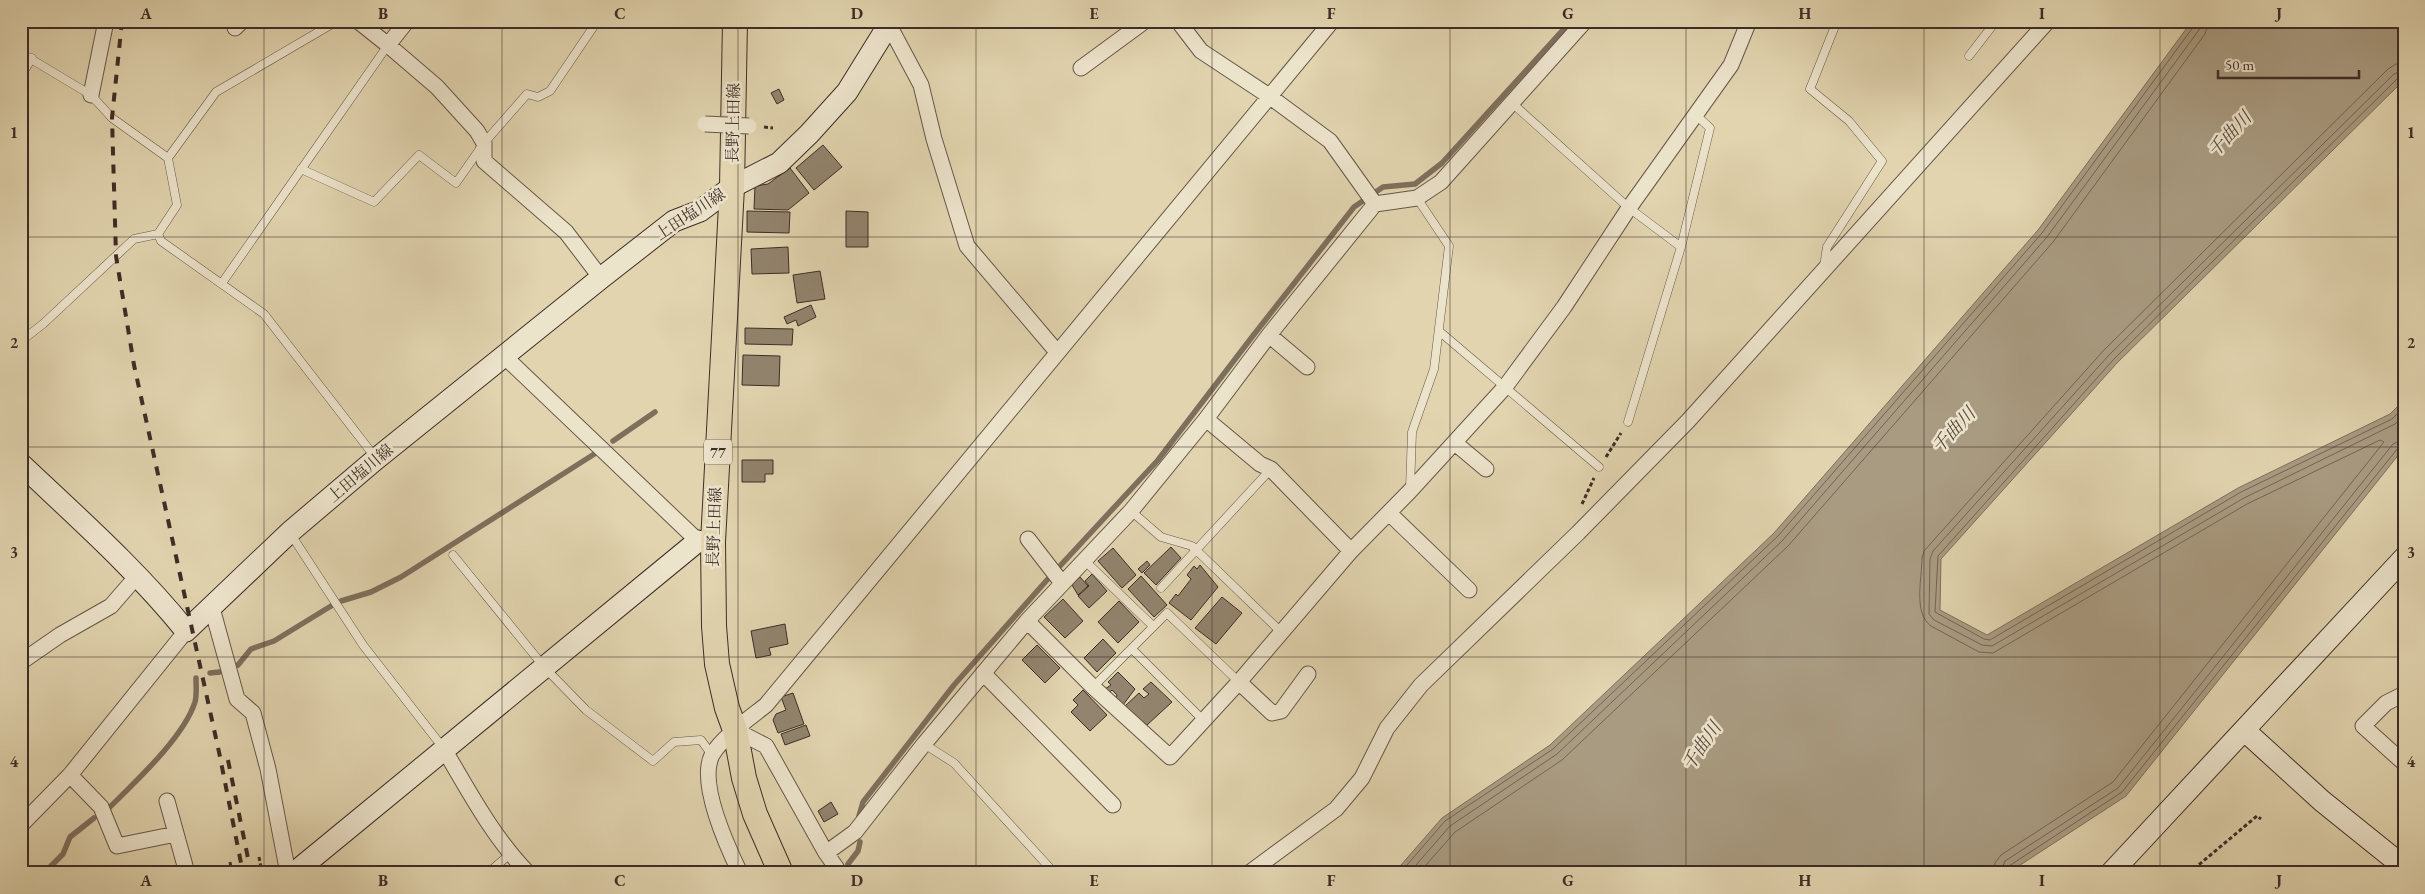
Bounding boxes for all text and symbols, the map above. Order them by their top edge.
text: A [139,3,152,24]
text: B [378,3,388,24]
text: C [614,3,626,24]
text: D [851,3,863,24]
text: E [1089,3,1099,24]
text: F [1327,3,1336,24]
text: G [1562,3,1574,24]
text: H [1799,3,1812,24]
text: I [2039,3,2045,24]
text: J [2274,3,2282,24]
scale bar [2218,48,2359,80]
text: 50 m [2225,55,2254,74]
street label: 長野上田線 [722,83,744,163]
water label: 千曲川 [2202,105,2257,162]
text: 1 [10,122,18,143]
text: 1 [2407,122,2415,143]
street label: 上田塩川線 [651,183,729,245]
text: 2 [10,332,19,353]
text: 2 [2407,332,2416,353]
water label: 千曲川 [1926,401,1981,458]
street label: 上田塩川線 [323,439,397,507]
road number: 77 [704,440,732,464]
street label: 長野上田線 [702,487,726,567]
text: 3 [10,542,18,563]
text: 3 [2407,542,2415,563]
water label: 千曲川 [1676,716,1727,775]
text: 4 [10,751,19,772]
text: 4 [2407,751,2416,772]
text: A [139,870,152,891]
text: B [378,870,388,891]
text: C [614,870,626,891]
text: D [851,870,863,891]
text: E [1089,870,1099,891]
text: F [1327,870,1336,891]
text: G [1562,870,1574,891]
text: H [1799,870,1812,891]
text: I [2039,870,2045,891]
text: J [2274,870,2282,891]

